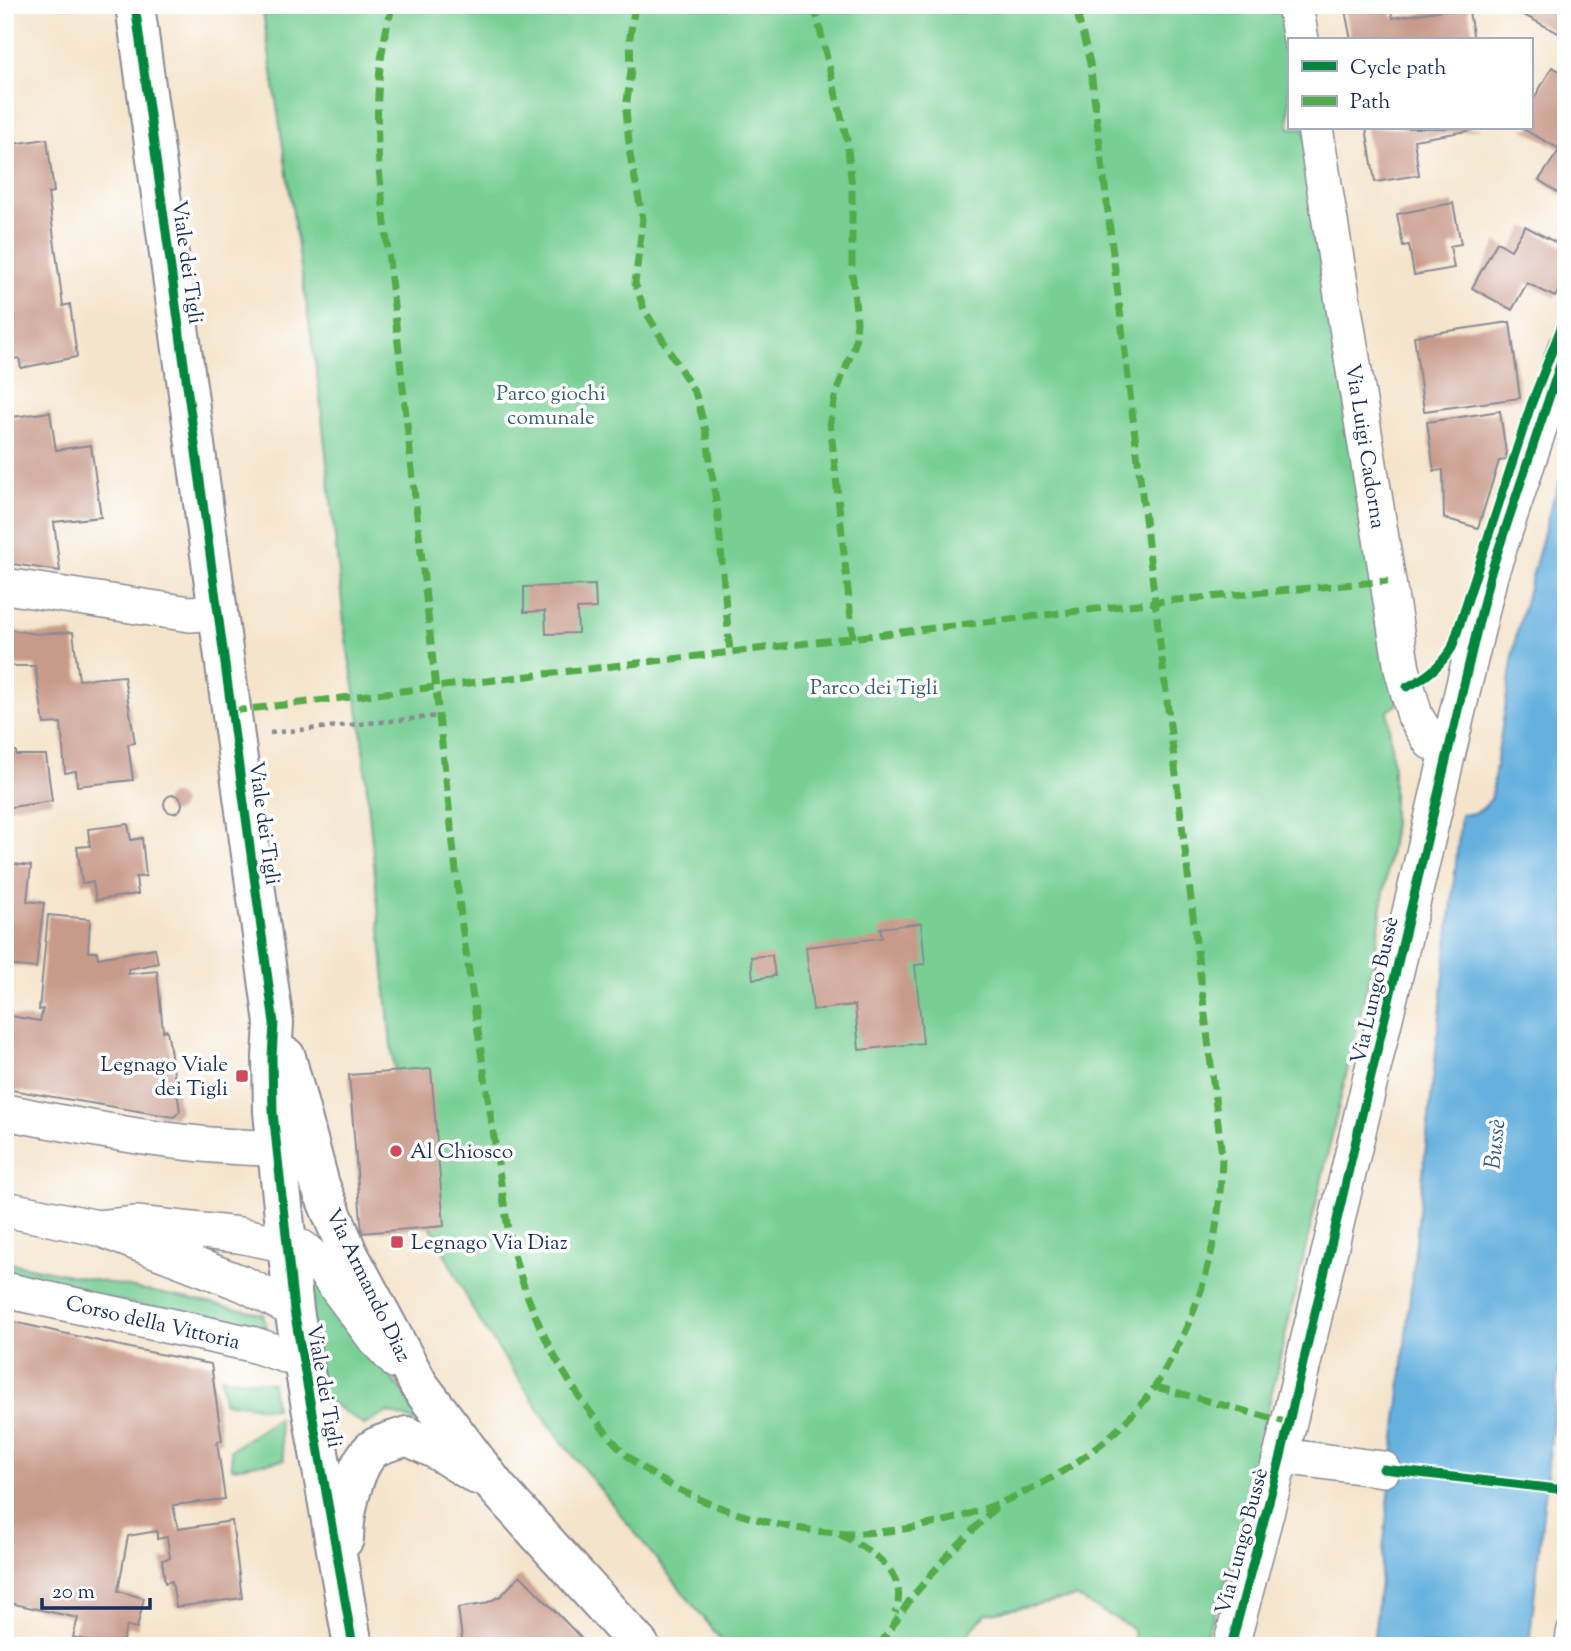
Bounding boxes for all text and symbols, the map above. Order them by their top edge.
legend [1288,38,1532,130]
text: Cycle path [1350,54,1447,84]
text: Path [1350,88,1391,118]
street label: Viale dei Tigli [162,198,210,326]
street label: Via Luigi Cadorna [1336,362,1392,531]
park label: Parco giochi comunale [496,380,606,434]
park label: Parco dei Tigli [810,674,938,704]
street label: Viale dei Tigli [239,759,287,887]
street label: Via Lungo Bussè [1344,914,1407,1067]
place label: Legnago Viale dei Tigli [101,1051,228,1105]
marker: Legnago Viale dei Tigli [234,1068,250,1084]
water label: Bussè [1477,1118,1516,1171]
place label: Al Chiosco [410,1138,513,1168]
marker: Al Chiosco [388,1143,404,1159]
street label: Via Armando Diaz [317,1204,417,1368]
place label: Legnago Via Diaz [411,1229,568,1259]
marker: Legnago Via Diaz [389,1234,405,1250]
street label: Corso della Vittoria [62,1289,243,1359]
street label: Viale dei Tigli [297,1322,349,1450]
street label: Via Lungo Bussè [1209,1465,1277,1618]
scale bar [42,1567,150,1611]
text: 20 m [52,1578,95,1608]

